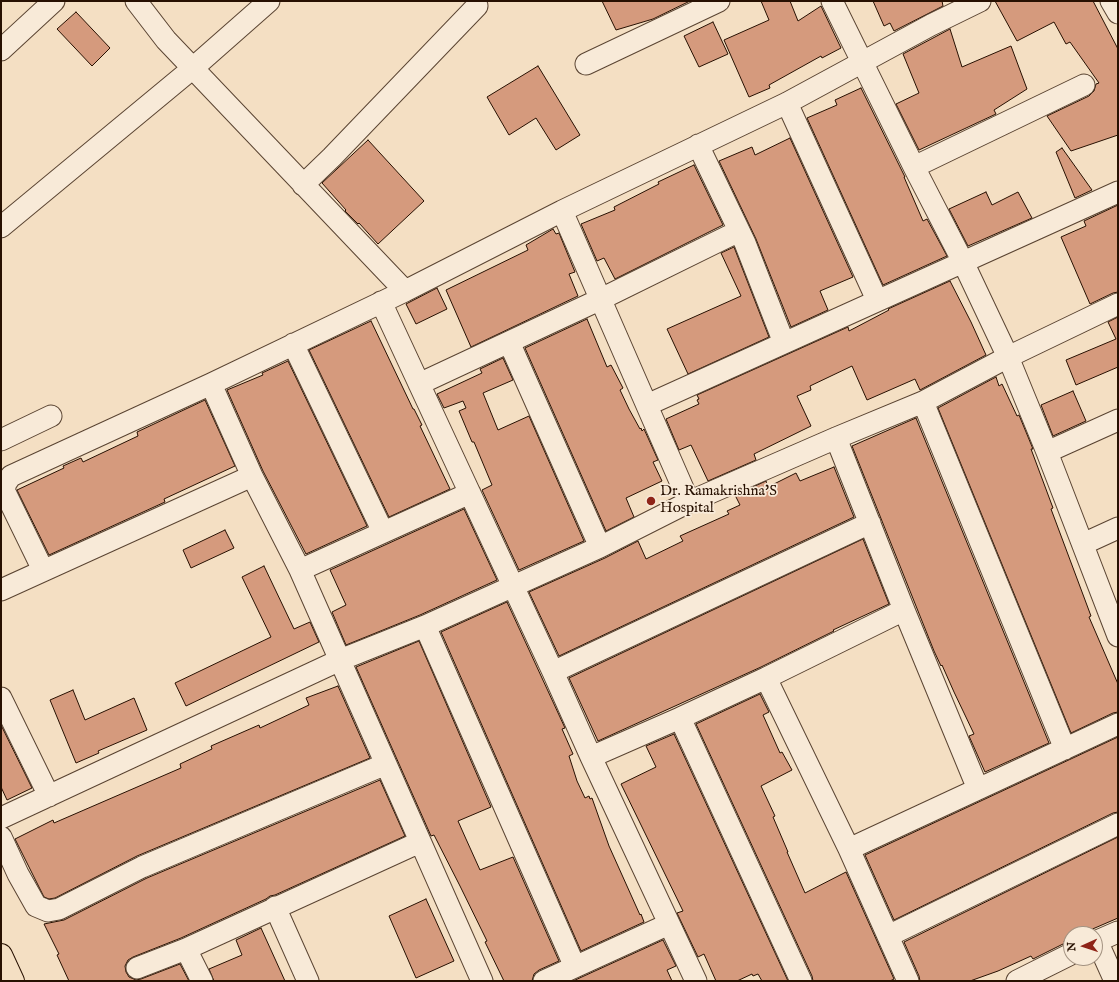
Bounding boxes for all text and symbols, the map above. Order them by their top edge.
place label: Dr. Ramakrishna'S Hospital [660,483,777,518]
marker: Dr. Ramakrishna'S Hospital [645,495,657,507]
north arrow [1063,926,1103,966]
text: N [1065,941,1079,952]

